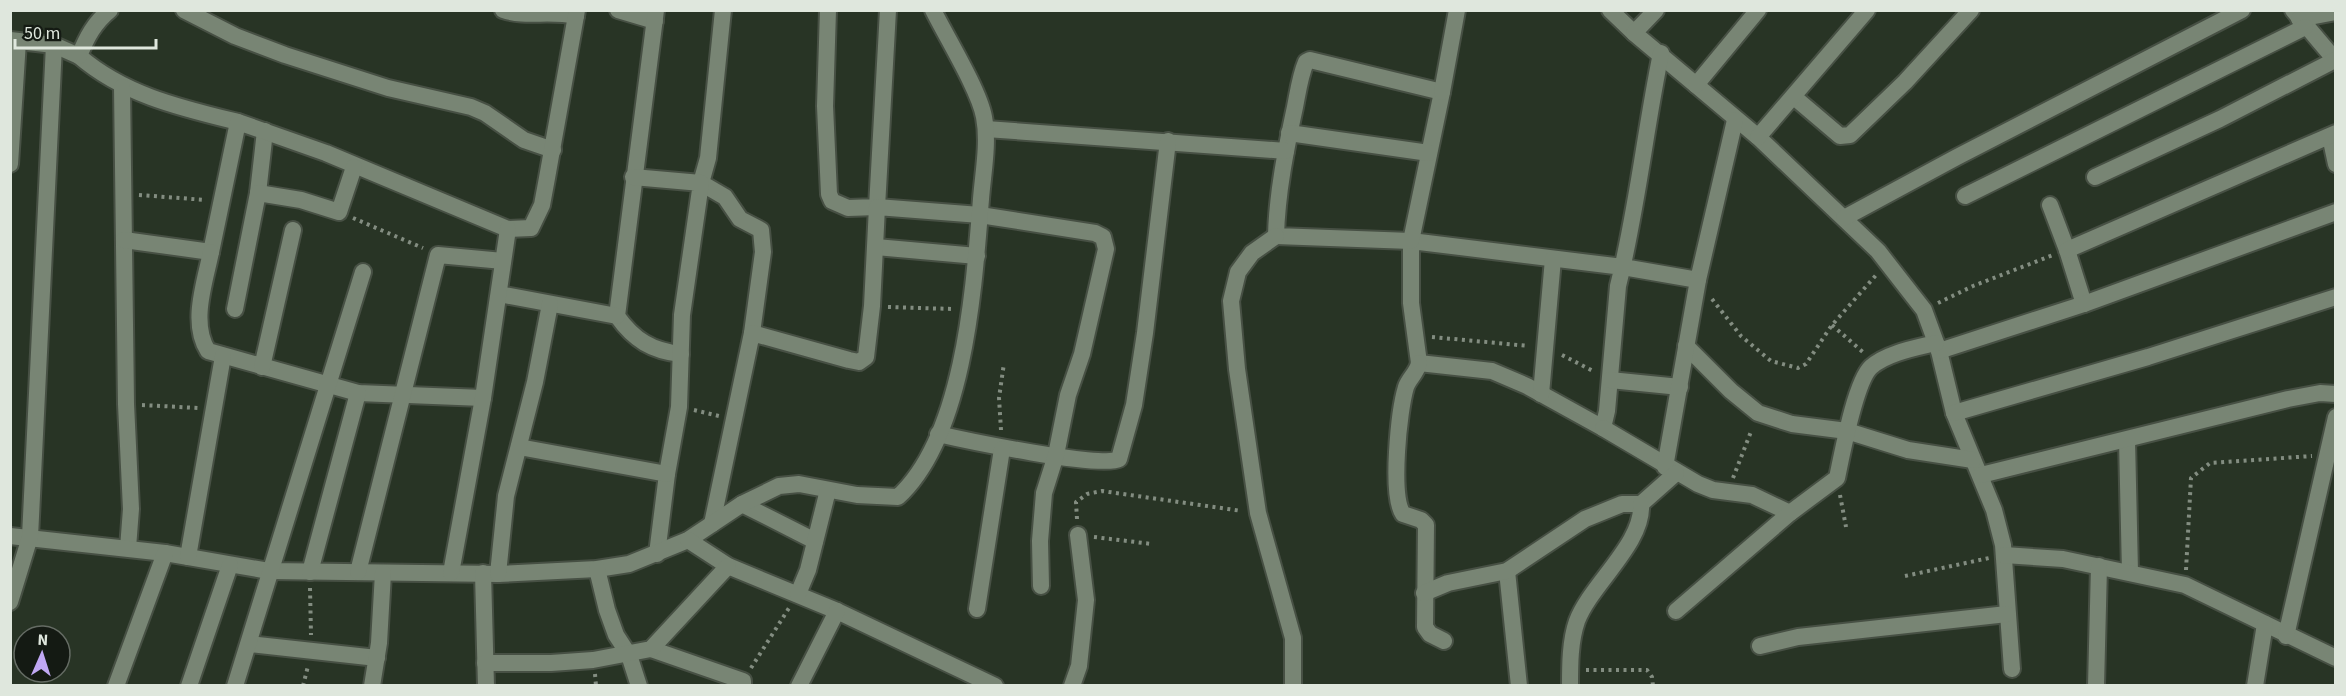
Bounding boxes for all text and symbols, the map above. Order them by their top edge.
scale bar [15,12,156,50]
text: 50 m [24,21,60,46]
north arrow [12,624,72,684]
text: N [37,629,49,651]

